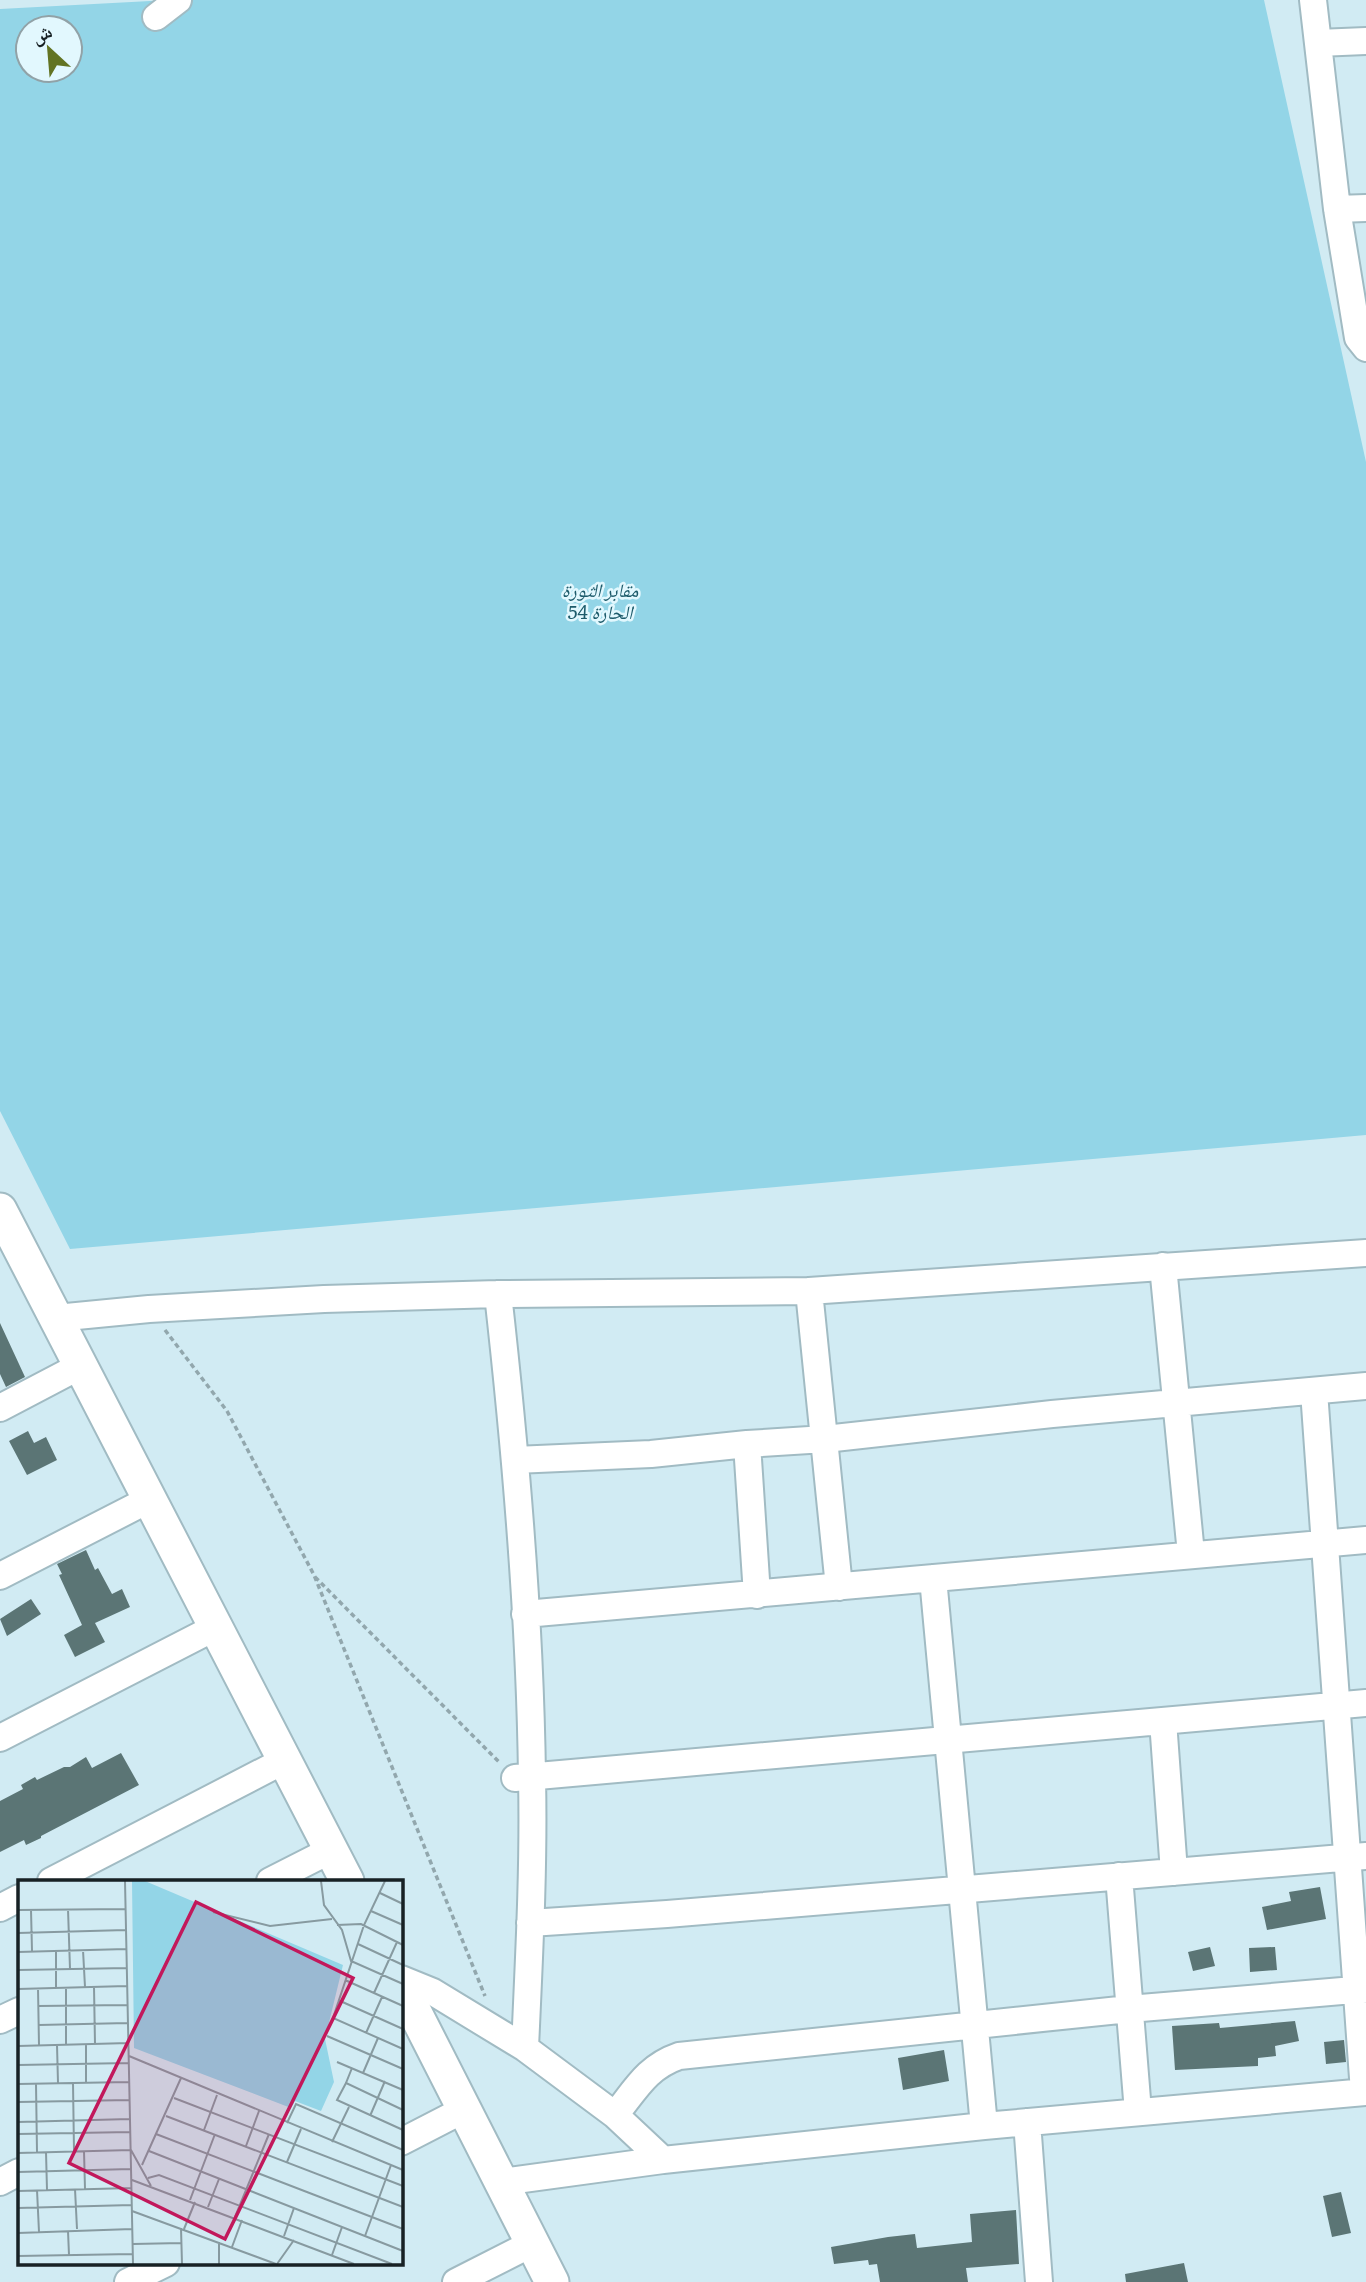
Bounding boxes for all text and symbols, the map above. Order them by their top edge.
north arrow [14,14,84,84]
text: ش [26,16,56,50]
park label: مقابر الثورة الحارة 54 [562,575,639,625]
inset map [18,1880,402,2264]

